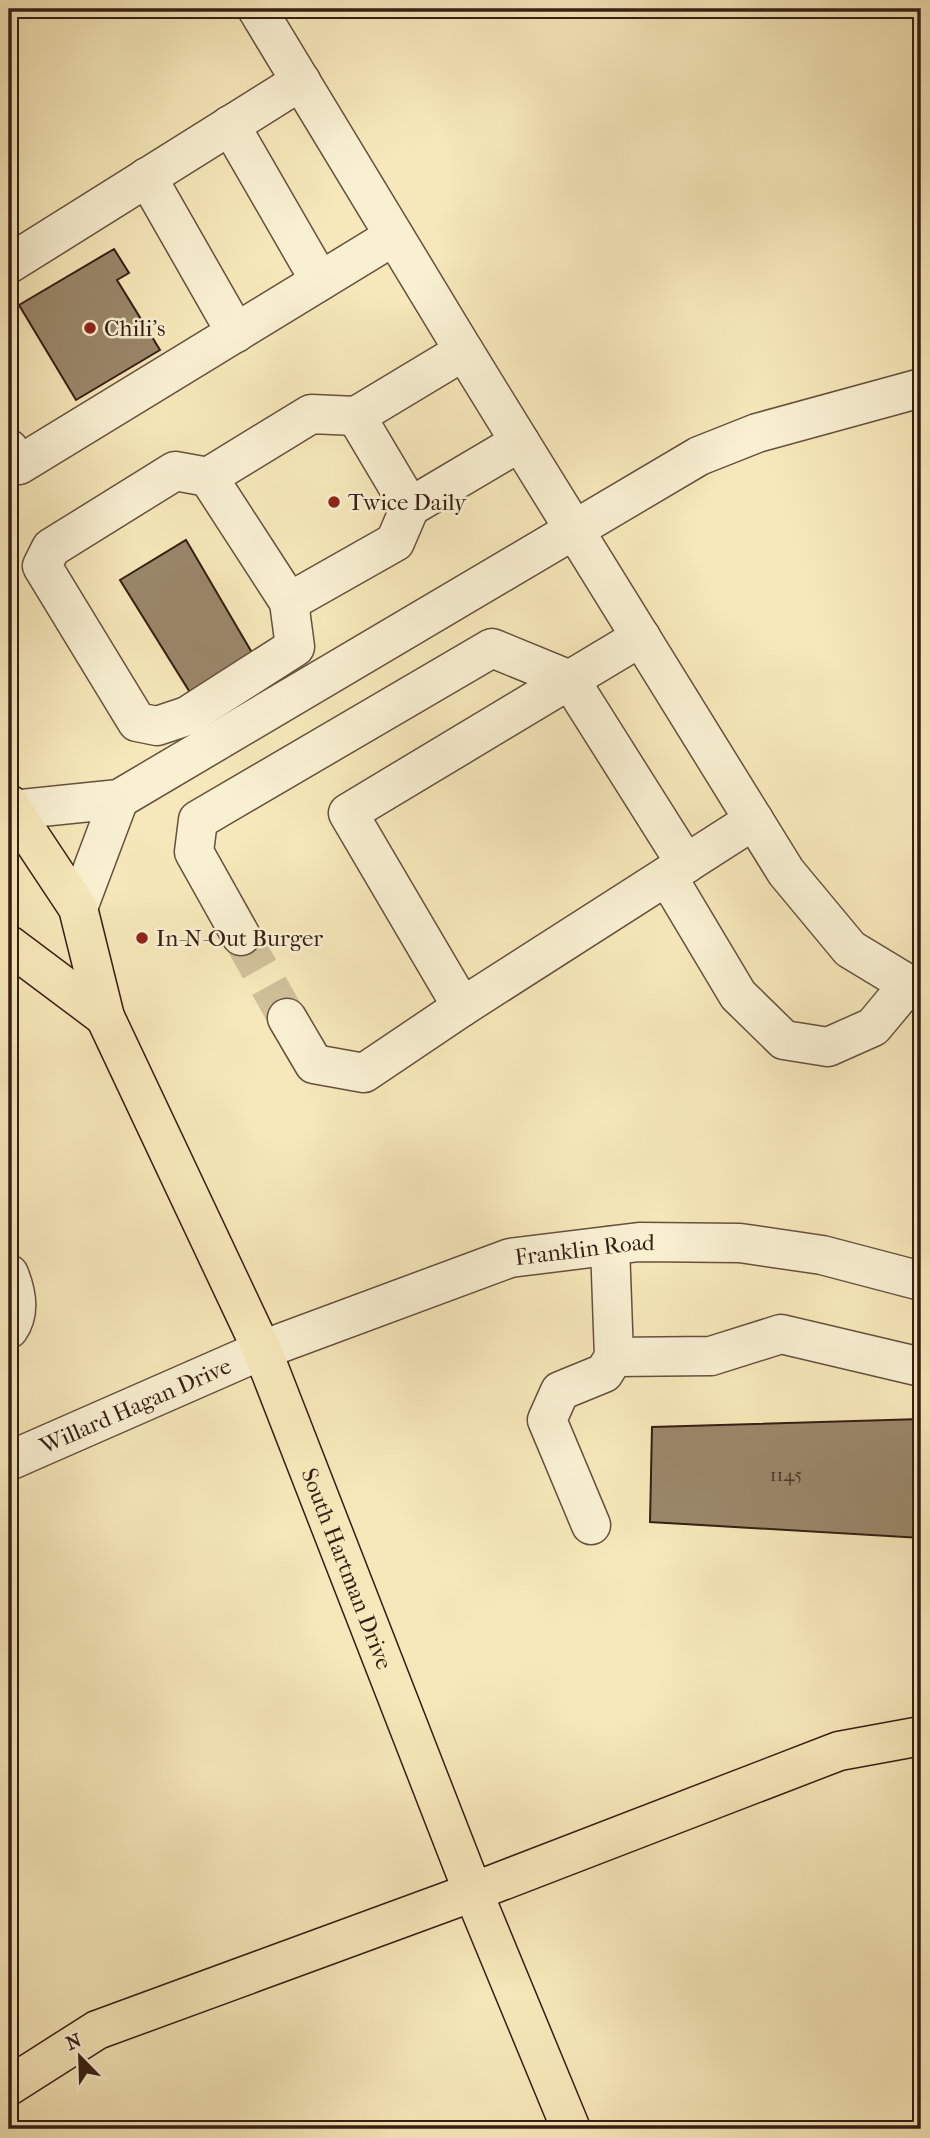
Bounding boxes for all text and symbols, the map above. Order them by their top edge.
place label: Chili's [104,315,166,342]
marker: Chili's [82,320,98,336]
place label: Twice Daily [348,489,467,516]
marker: Twice Daily [326,494,342,510]
place label: In-N-Out Burger [156,925,323,952]
marker: In-N-Out Burger [134,930,150,946]
street label: Franklin Road [513,1229,655,1271]
street label: Willard Hagan Drive [35,1352,235,1460]
street label: South Hartman Drive [295,1464,398,1673]
house number: 1145 [770,1464,802,1486]
north arrow [46,2022,116,2092]
text: N [63,2029,85,2055]

